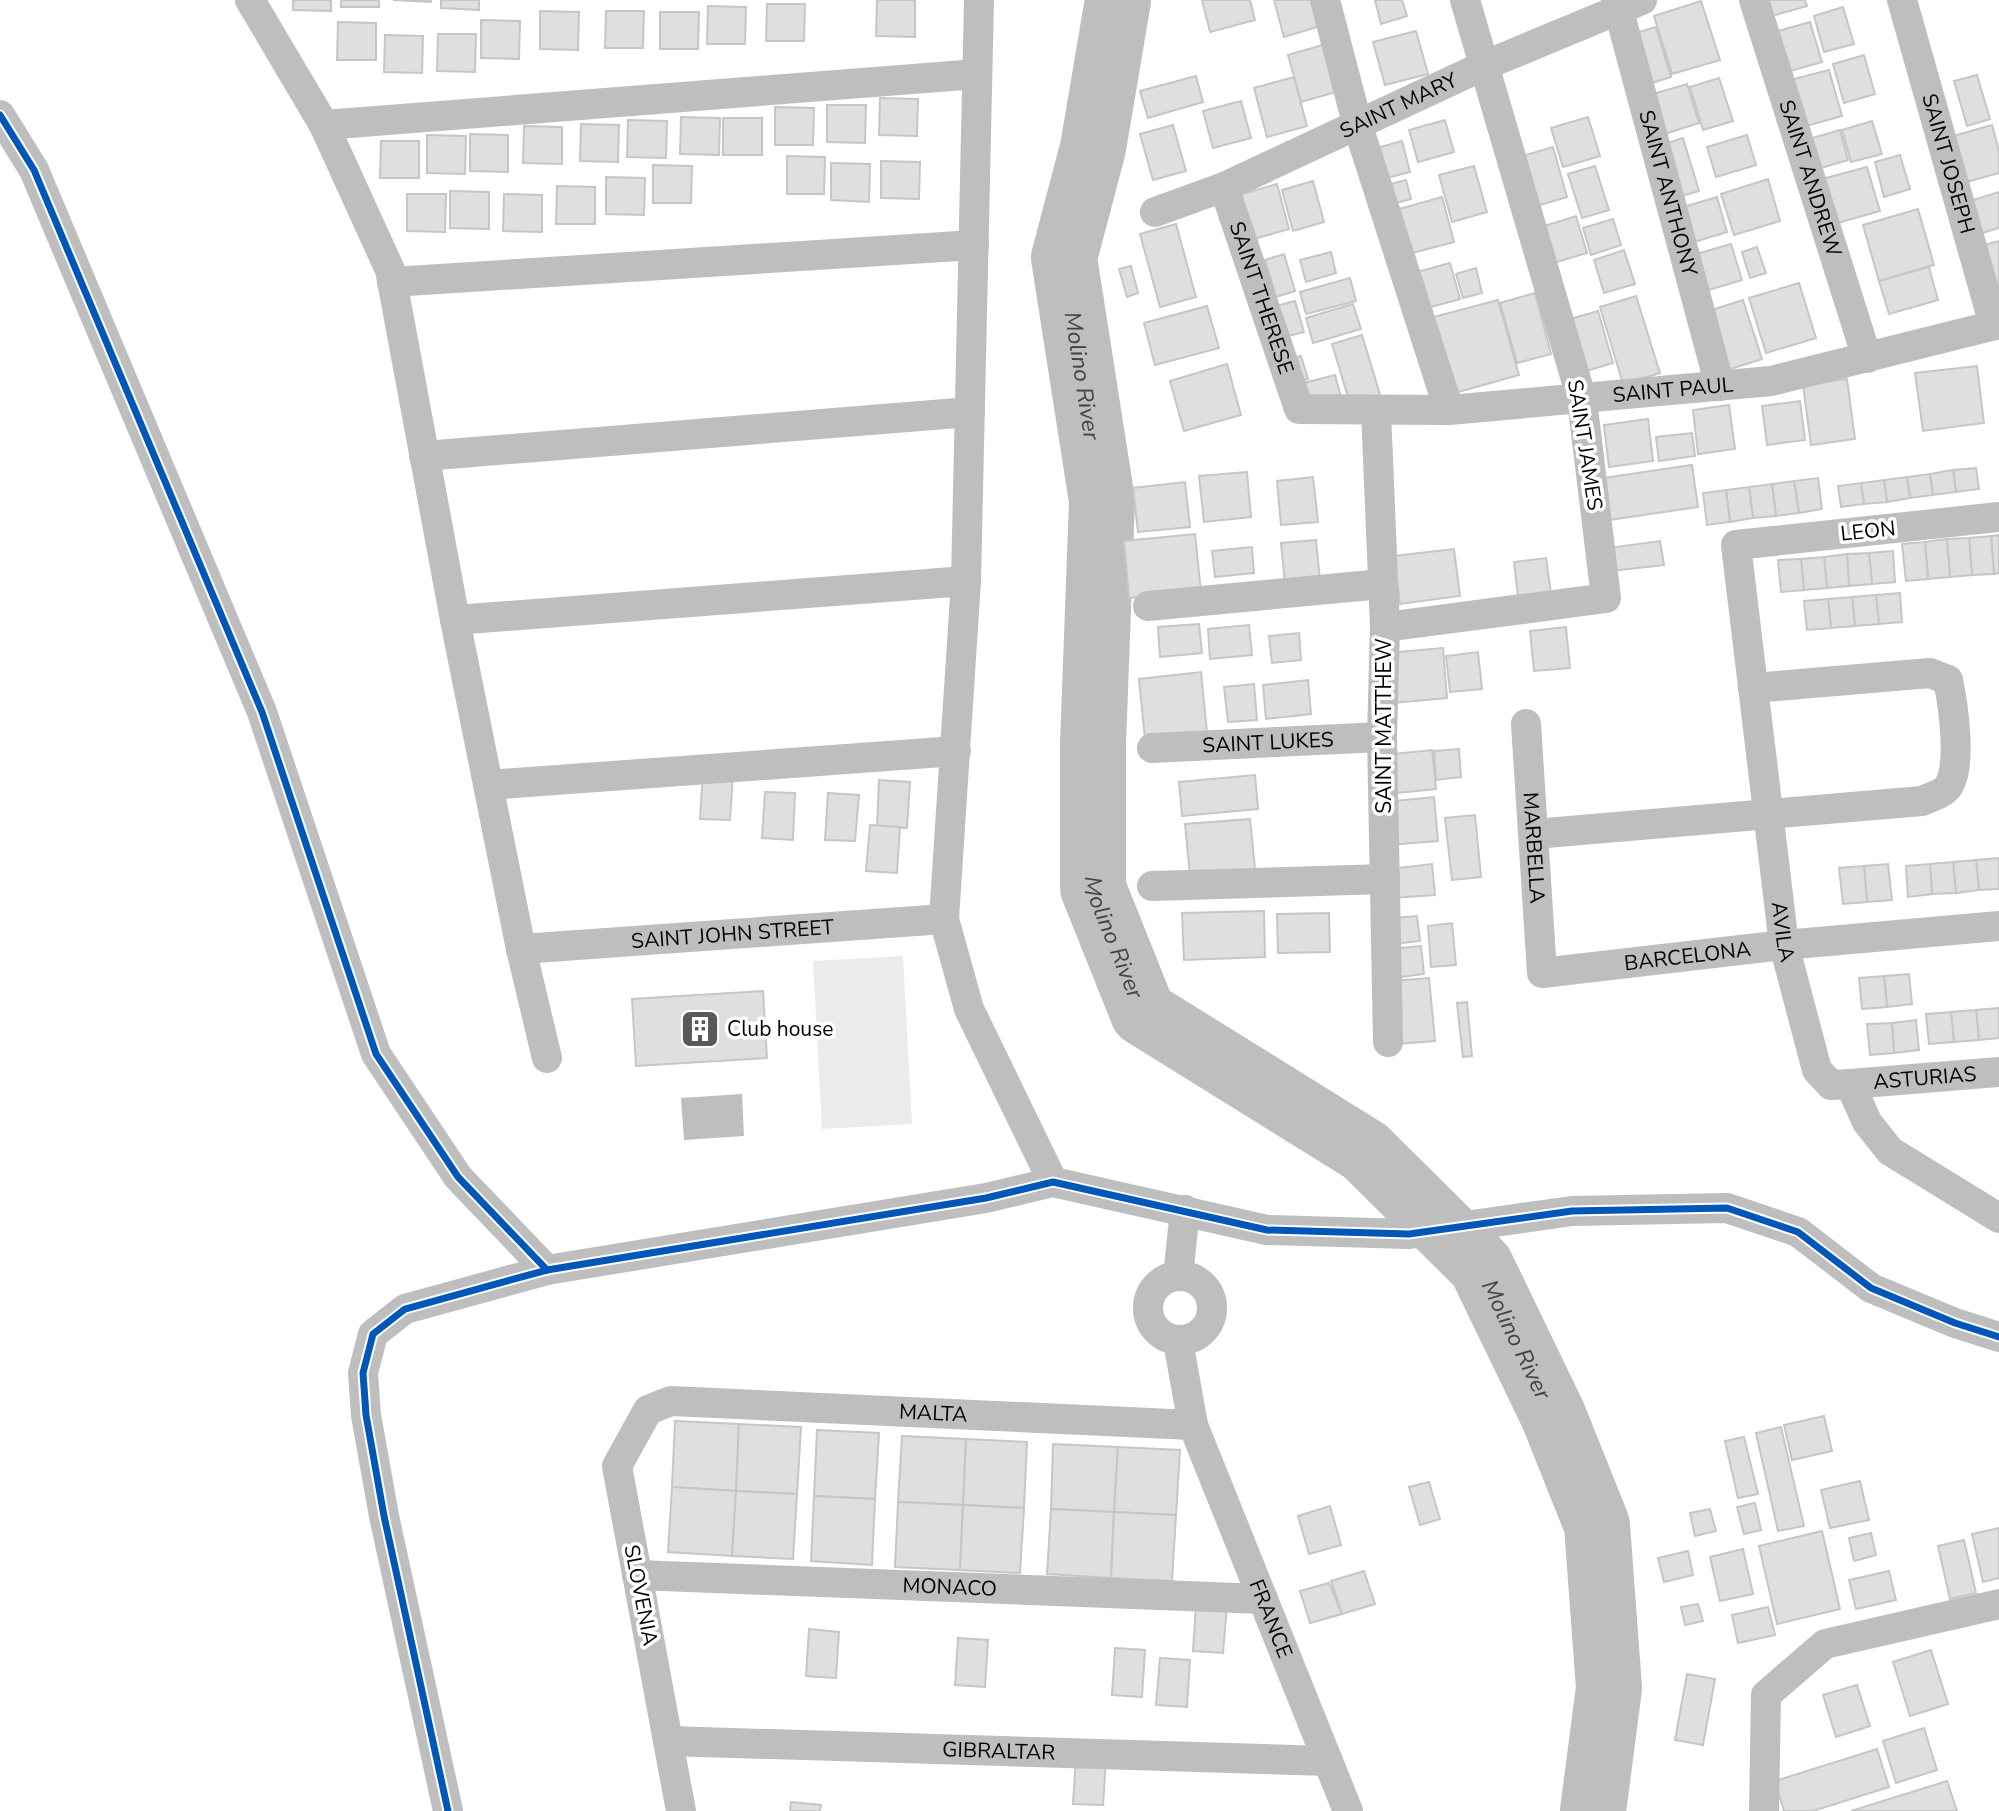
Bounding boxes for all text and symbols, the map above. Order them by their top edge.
street label: SAINT MARY [1335,66,1462,145]
street label: SAINT JOSEPH [1915,90,1981,237]
street label: SAINT ANDREW [1772,96,1848,260]
street label: SAINT ANTHONY [1632,107,1704,280]
street label: SAINT THERESE [1223,218,1300,378]
water label: Molino River [1057,310,1107,443]
street label: SAINT PAUL [1611,370,1735,409]
street label: SAINT JAMES [1561,378,1609,513]
street label: LEON [1839,514,1897,548]
street label: SAINT MATTHEW [1370,638,1398,814]
street label: SAINT LUKES [1202,725,1334,760]
street label: MARBELLA [1516,791,1551,904]
water label: Molino River [1077,876,1151,1004]
street label: AVILA [1765,900,1802,965]
street label: SAINT JOHN STREET [630,913,835,955]
street label: BARCELONA [1623,935,1752,977]
building icon: Club house [679,1008,721,1050]
place label: Club house [727,1015,833,1043]
street label: ASTURIAS [1872,1060,1977,1096]
water label: Molino River [1474,1275,1559,1405]
street label: MALTA [898,1397,968,1429]
street label: SLOVENIA [618,1542,664,1648]
street label: MONACO [902,1571,998,1603]
street label: FRANCE [1242,1575,1299,1662]
street label: GIBRALTAR [942,1735,1056,1767]

